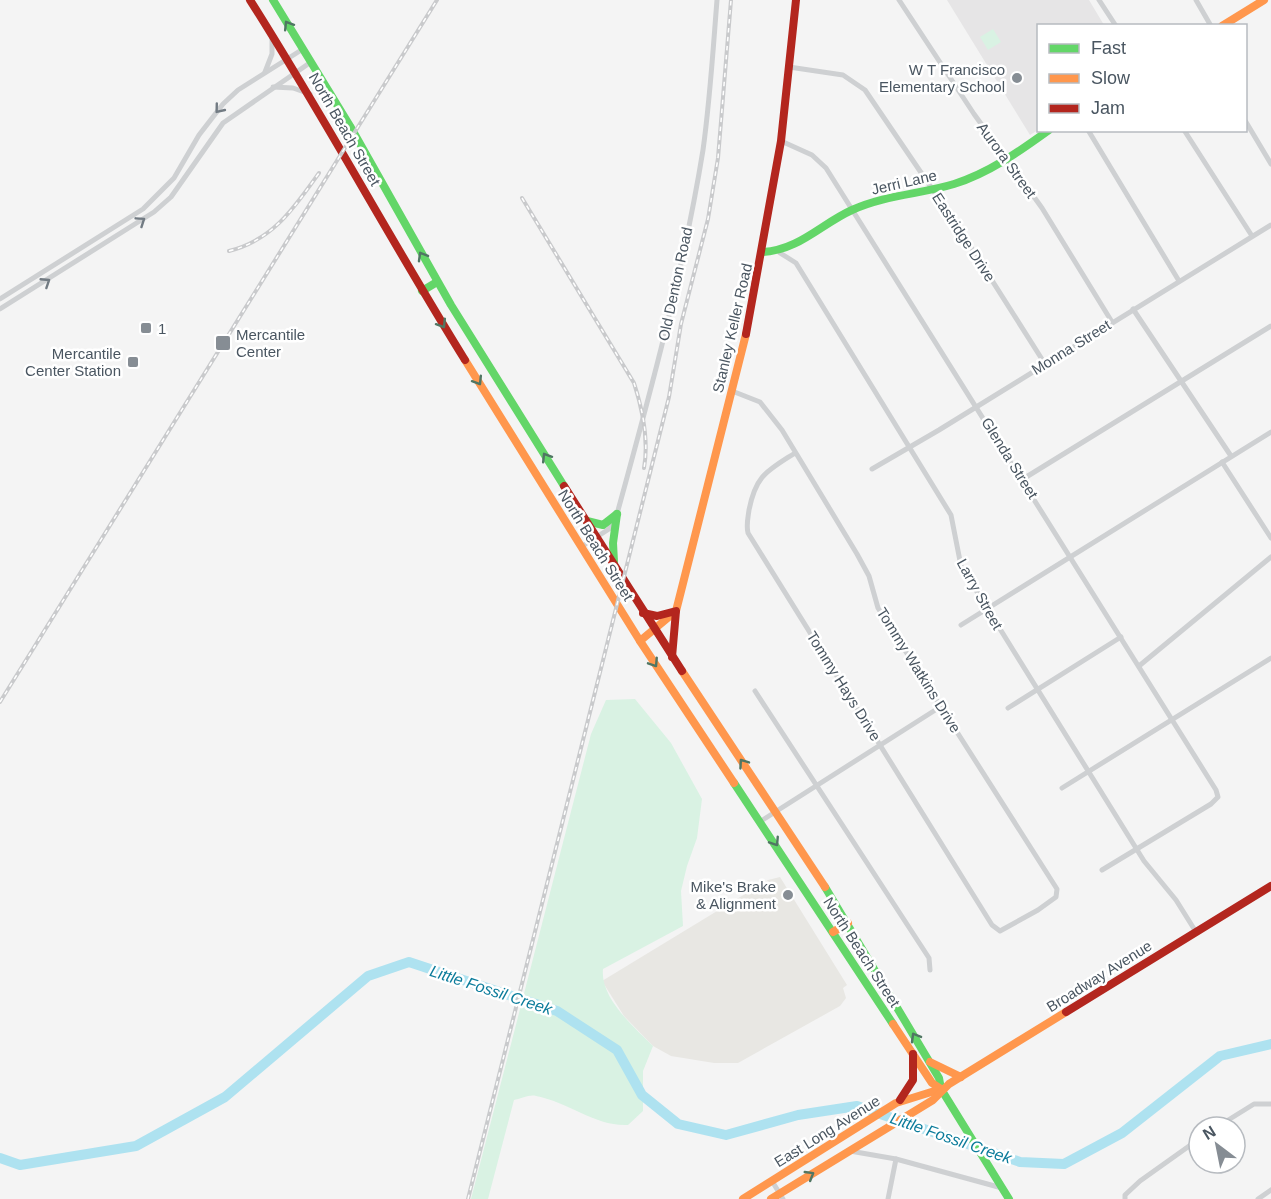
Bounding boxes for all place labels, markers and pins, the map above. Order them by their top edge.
place label: W T Francisco Elementary School [879,61,1005,95]
marker: W T Francisco Elementary School [1010,71,1024,85]
place label: 1 [158,320,166,337]
marker: 1 [139,321,153,335]
place label: Mercantile Center [236,326,305,360]
marker: Mercantile Center [214,334,232,352]
place label: Mercantile Center Station [25,345,121,379]
marker: Mercantile Center Station [126,355,140,369]
place label: Mike's Brake & Alignment [691,878,777,912]
marker: Mike's Brake & Alignment [781,888,795,902]

